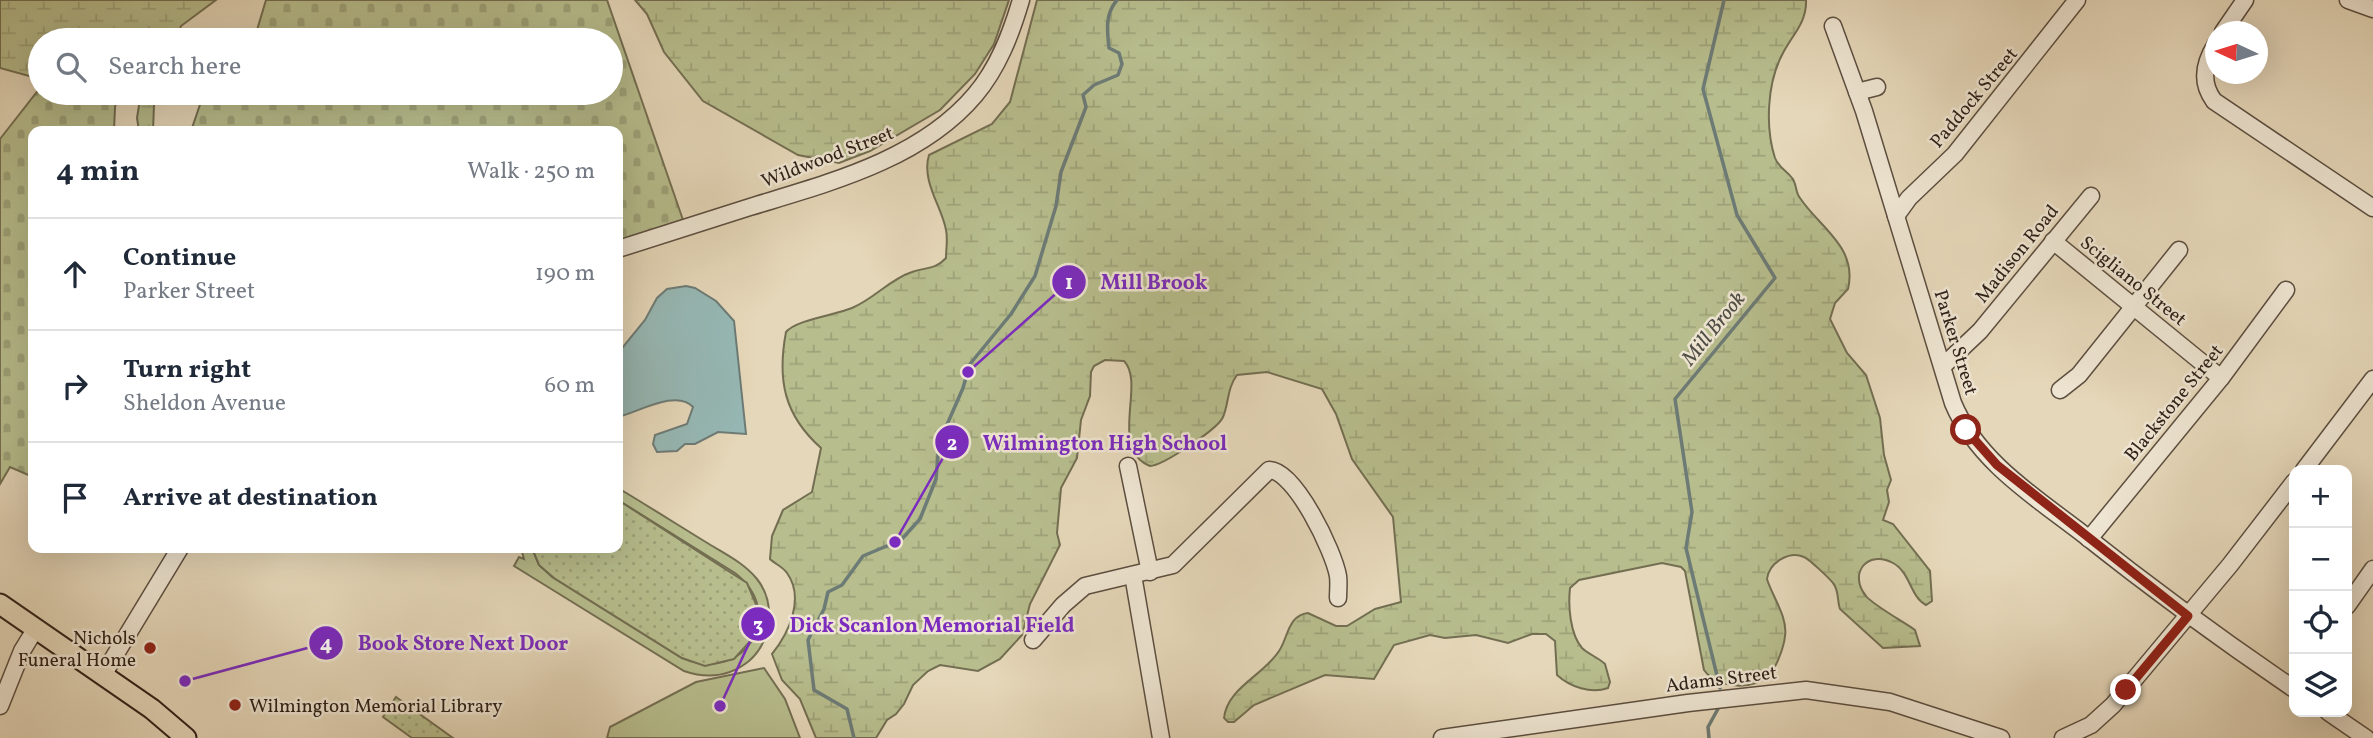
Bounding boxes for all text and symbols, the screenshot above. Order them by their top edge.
north arrow [2205,21,2268,84]
search box [28,28,623,105]
street label: Paddock Street [1925,42,2025,154]
icon: search [52,48,90,86]
text: Search here [108,49,241,85]
street label: Wildwood Street [758,121,898,195]
text: 4 min [56,151,140,193]
text: Walk · 250 m [467,156,595,188]
street label: Madison Road [1970,199,2065,309]
street label: Scigliano Street [2074,230,2192,333]
text: Continue [123,240,236,276]
icon: ahead [56,255,94,293]
text: 190 m [535,258,595,290]
callout: Mill Brook [1051,261,1221,303]
text: 1 [1065,269,1073,298]
text: Mill Brook [1101,269,1208,298]
text: Parker Street [123,276,255,308]
water label: Mill Brook [1675,286,1753,373]
street label: Parker Street [1927,287,1984,399]
street label: Blackstone Street [2119,339,2230,467]
text: Turn right [123,352,251,388]
icon: right [56,367,94,405]
text: 60 m [545,370,595,402]
text: Sheldon Avenue [123,388,286,420]
route start [1950,414,1981,445]
callout: Wilmington High School [934,421,1242,463]
text: 2 [947,430,957,459]
text: Wilmington High School [983,430,1227,459]
map controls [2289,465,2352,717]
button: + [2289,465,2352,528]
icon: arrive [56,479,94,517]
text: Arrive at destination [123,480,378,516]
button: − [2289,528,2352,591]
button: locate [2289,591,2352,654]
callout: Dick Scanlon Memorial Field [740,603,1088,645]
text: 3 [753,612,763,641]
text: Dick Scanlon Memorial Field [790,612,1075,641]
callout: Book Store Next Door [308,622,582,664]
place label: Nichols Funeral Home [18,626,136,674]
text: 4 [320,630,333,659]
text: Book Store Next Door [358,630,568,659]
marker: Nichols Funeral Home [142,640,158,656]
button: layers [2289,654,2352,717]
street label: Adams Street [1664,660,1779,700]
route end [2110,674,2141,705]
place label: Wilmington Memorial Library [249,694,502,720]
marker: Wilmington Memorial Library [227,697,243,713]

